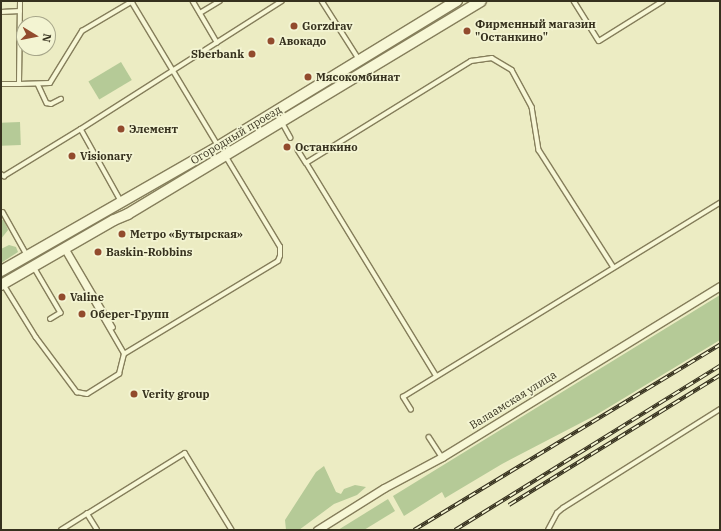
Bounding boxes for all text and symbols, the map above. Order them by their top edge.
north arrow [16,16,56,56]
place label: Фирменный магазин "Останкино" [475,18,596,44]
place label: Gorzdrav [302,19,353,33]
marker: Gorzdrav [289,21,299,31]
marker: Фирменный магазин "Останкино" [462,26,472,36]
text: N [39,32,54,43]
place label: Авокадо [279,34,326,48]
marker: Авокадо [266,36,276,46]
place label: Sberbank [191,47,244,61]
marker: Sberbank [247,49,257,59]
place label: Мясокомбинат [316,70,400,84]
marker: Мясокомбинат [303,72,313,82]
street label: Огородный проезд [188,103,284,167]
place label: Элемент [129,122,178,136]
marker: Элемент [116,124,126,134]
place label: Останкино [295,140,358,154]
marker: Останкино [282,142,292,152]
place label: Visionary [80,149,132,163]
marker: Visionary [67,151,77,161]
place label: Метро «Бутырская» [130,227,243,241]
marker: Метро «Бутырская» [117,229,127,239]
place label: Baskin-Robbins [106,245,192,259]
marker: Baskin-Robbins [93,247,103,257]
place label: Valine [70,290,104,304]
marker: Valine [57,292,67,302]
place label: Оберег-Групп [90,307,169,321]
marker: Оберег-Групп [77,309,87,319]
street label: Валаамская улица [467,368,559,432]
place label: Verity group [142,387,209,401]
marker: Verity group [129,389,139,399]

